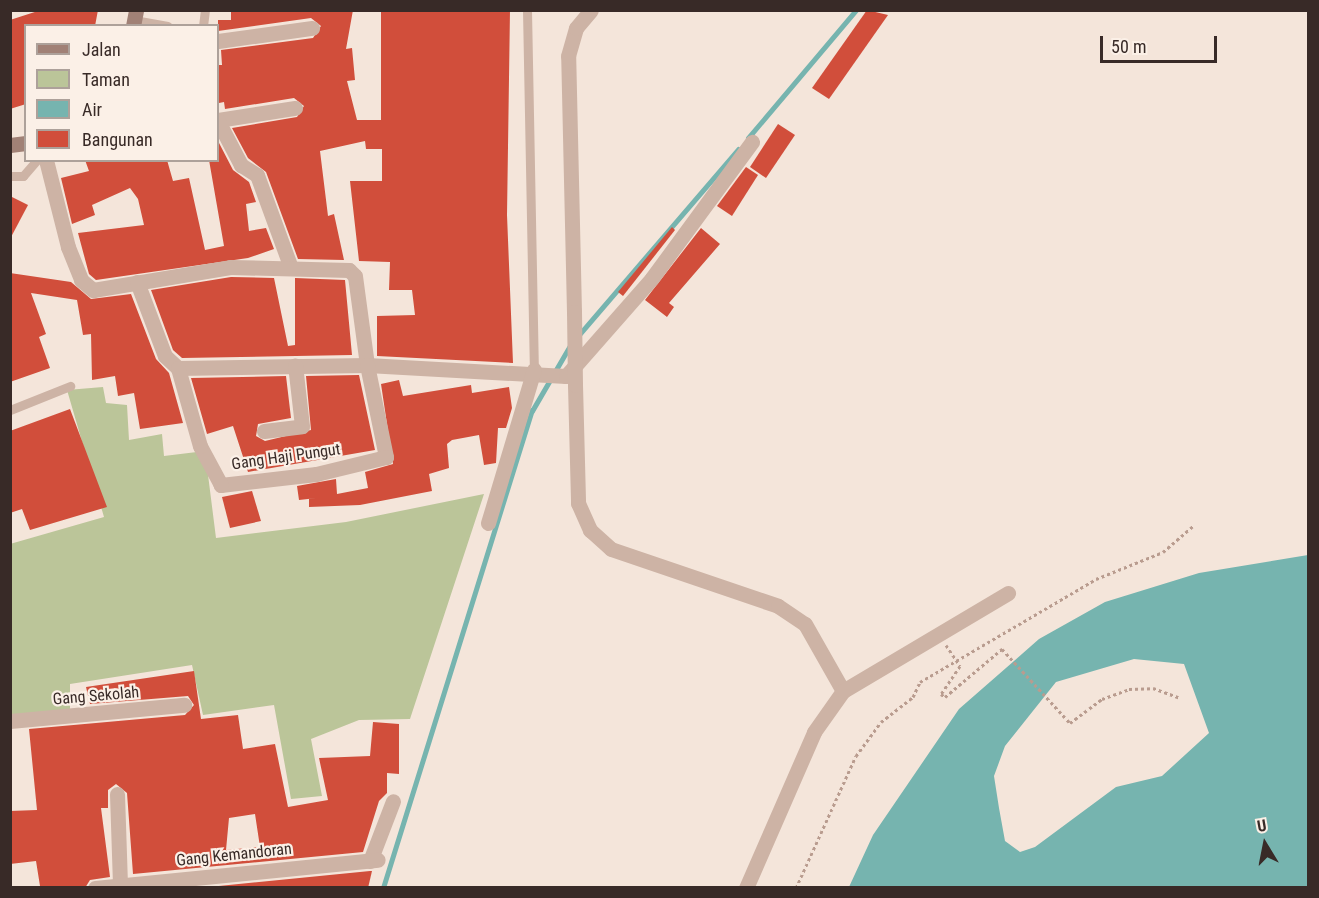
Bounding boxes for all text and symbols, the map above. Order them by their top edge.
legend [24,24,219,162]
scale bar [1103,24,1220,62]
text: 50 m [1111,36,1146,57]
text: Jalan [82,39,121,60]
text: Taman [82,69,130,90]
text: Air [82,99,102,120]
text: Bangunan [82,129,153,150]
street label: Gang Haji Pungut [230,440,342,474]
street label: Gang Sekolah [52,683,140,709]
north arrow [1235,814,1295,874]
text: U [1256,816,1268,836]
street label: Gang Kemandoran [175,839,293,871]

